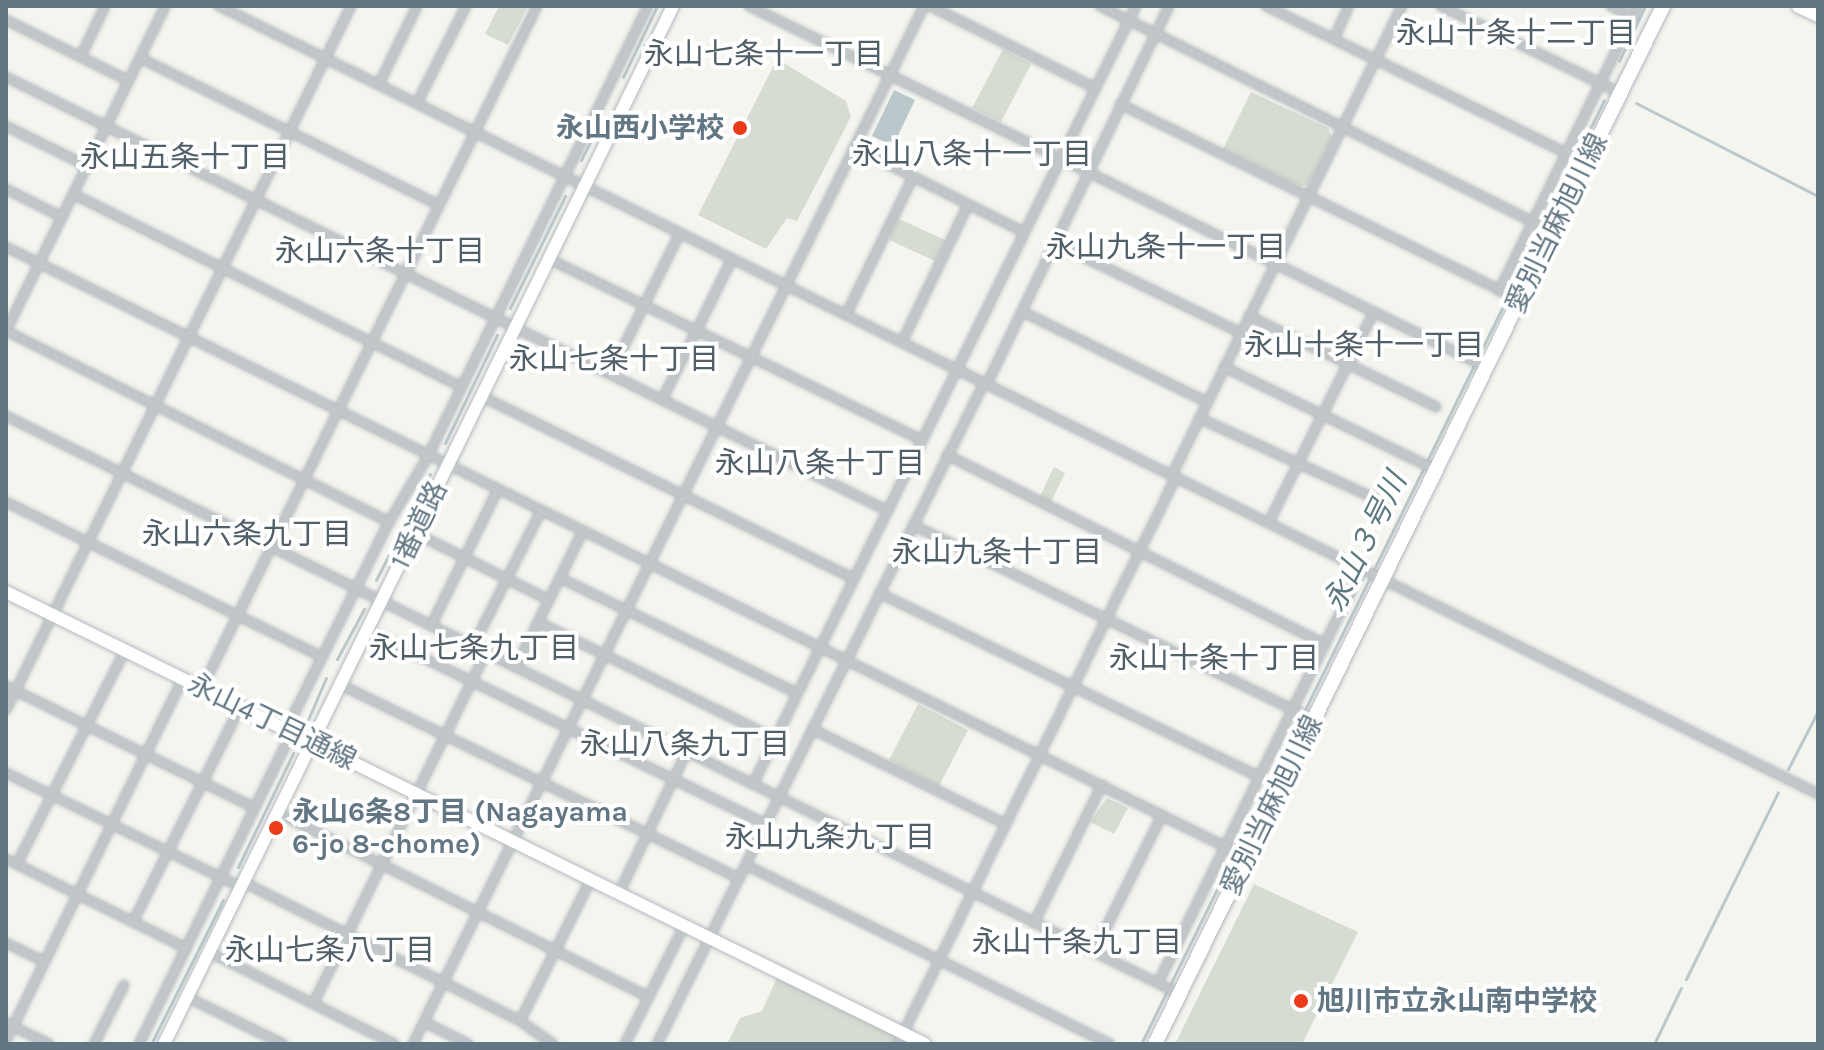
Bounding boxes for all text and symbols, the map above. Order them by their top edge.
district label: 永山十条十二丁目 [1396,15,1636,51]
district label: 永山七条十一丁目 [644,36,884,72]
place label: 永山西小学校 [556,111,724,145]
marker: 永山西小学校 [731,119,749,137]
street label: 愛別当麻旭川線 [1499,128,1615,318]
district label: 永山八条十一丁目 [852,136,1092,172]
district label: 永山五条十丁目 [80,139,290,175]
district label: 永山九条十一丁目 [1046,229,1286,265]
district label: 永山六条十丁目 [275,233,485,269]
district label: 永山十条十一丁目 [1244,327,1484,363]
district label: 永山七条十丁目 [509,341,719,377]
district label: 永山八条十丁目 [715,445,925,481]
water label: 永山３号川 [1316,467,1414,617]
street label: 1番道路 [383,476,455,574]
district label: 永山六条九丁目 [142,516,352,552]
district label: 永山九条十丁目 [892,534,1102,570]
district label: 永山七条九丁目 [369,630,579,666]
district label: 永山十条十丁目 [1109,640,1319,676]
street label: 永山4丁目通線 [182,667,362,777]
street label: 愛別当麻旭川線 [1214,710,1330,900]
district label: 永山八条九丁目 [580,726,790,762]
place label: 永山6条8丁目 (Nagayama 6-jo 8-chome) [292,795,628,861]
marker: 永山6条8丁目 (Nagayama 6-jo 8-chome) [267,819,285,837]
district label: 永山九条九丁目 [725,819,935,855]
district label: 永山十条九丁目 [972,924,1182,960]
district label: 永山七条八丁目 [225,932,435,968]
place label: 旭川市立永山南中学校 [1317,984,1597,1018]
marker: 旭川市立永山南中学校 [1292,992,1310,1010]

